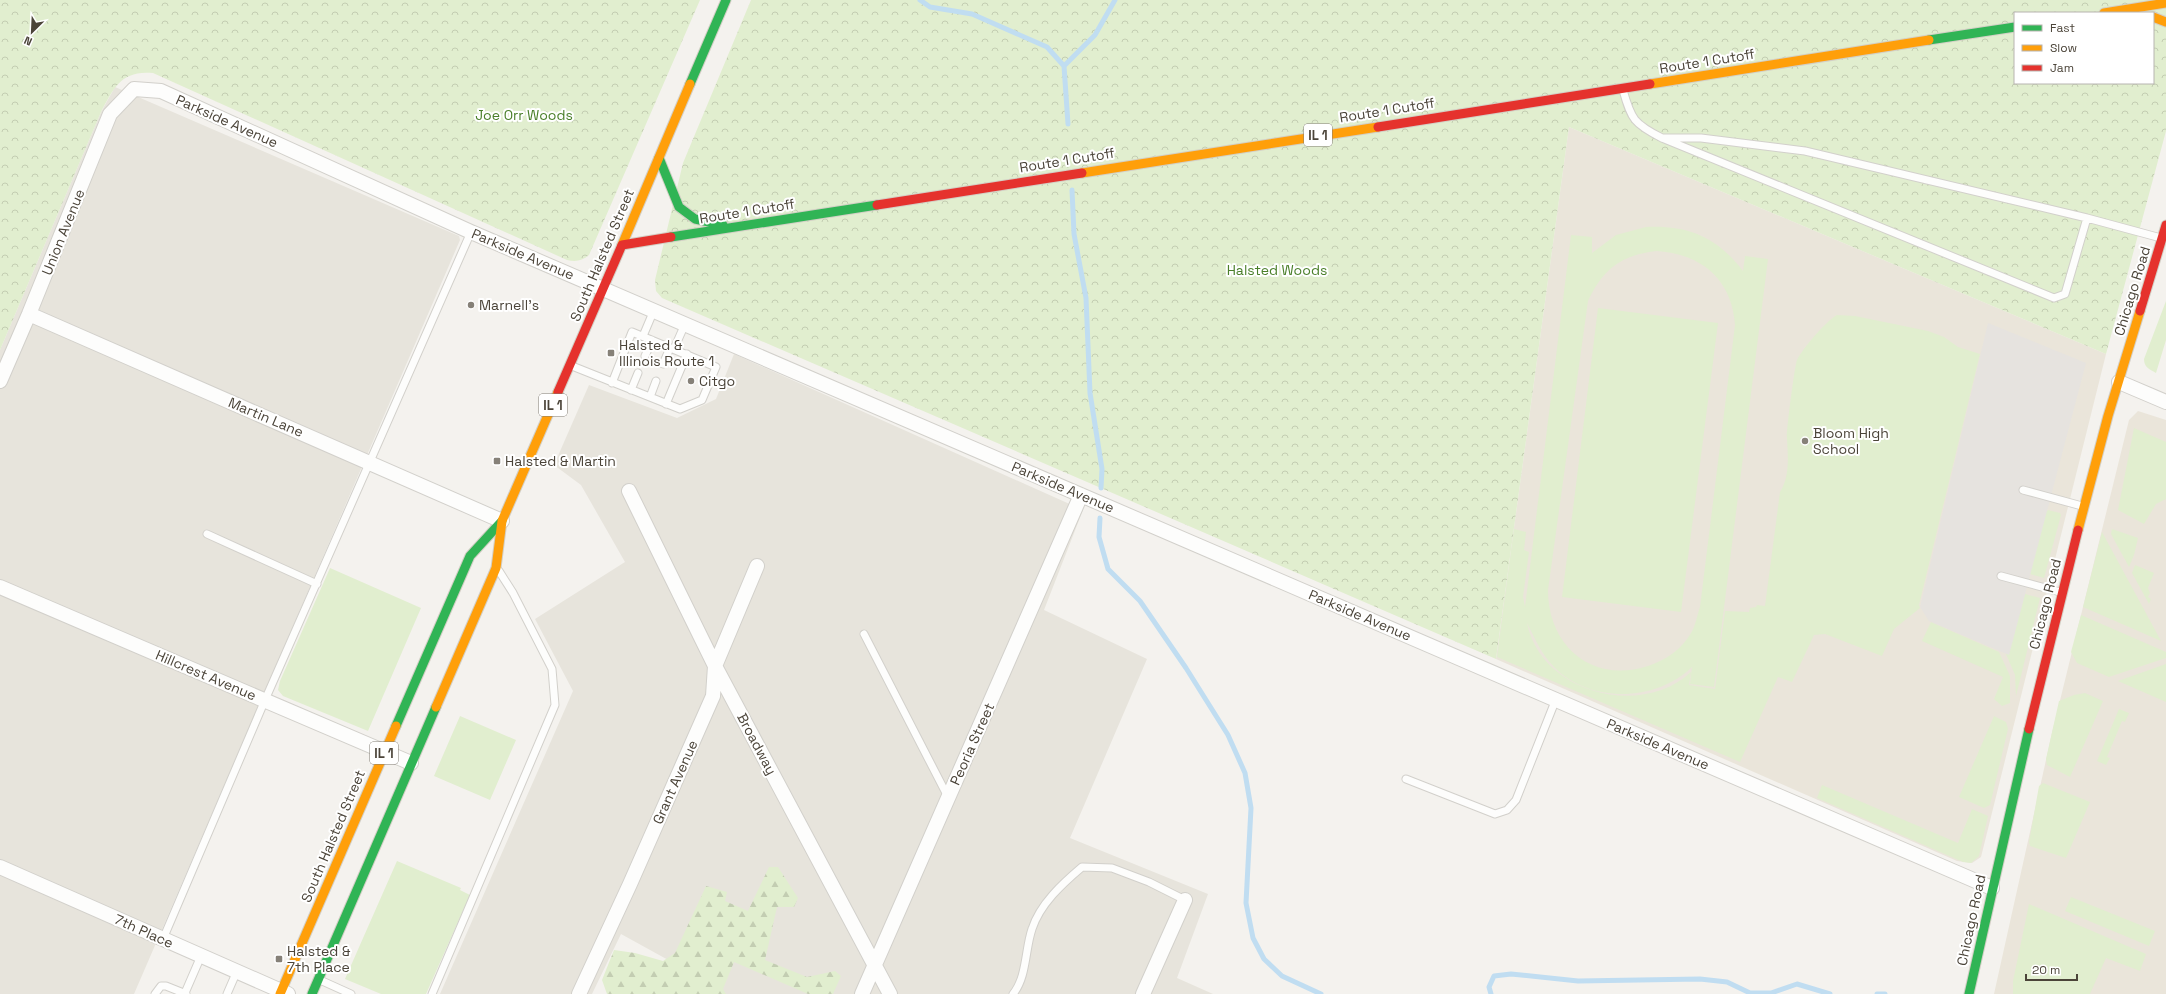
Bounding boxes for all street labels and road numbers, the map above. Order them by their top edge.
street label: Route 1 Cutoff [1658,45,1756,77]
street label: Parkside Avenue [173,90,281,152]
street label: Route 1 Cutoff [1338,94,1436,126]
road number: IL 1 [1304,124,1332,146]
street label: Route 1 Cutoff [1018,144,1116,176]
street label: Union Avenue [38,186,88,278]
street label: South Halsted Street [566,186,638,324]
street label: Route 1 Cutoff [698,195,796,227]
street label: Parkside Avenue [469,224,577,284]
street label: Chicago Road [2110,244,2154,338]
street label: Martin Lane [226,393,306,441]
road number: IL 1 [539,394,567,416]
street label: Parkside Avenue [1009,457,1117,517]
street label: Chicago Road [2025,557,2065,651]
street label: Parkside Avenue [1306,585,1414,645]
street label: Hillcrest Avenue [153,646,259,704]
street label: Peoria Street [946,700,998,788]
street label: Broadway [733,710,781,778]
street label: Parkside Avenue [1604,714,1712,774]
street label: Grant Avenue [648,737,702,827]
road number: IL 1 [370,742,398,764]
street label: South Halsted Street [297,767,369,905]
street label: Chicago Road [1953,873,1989,967]
street label: 7th Place [112,910,176,952]

